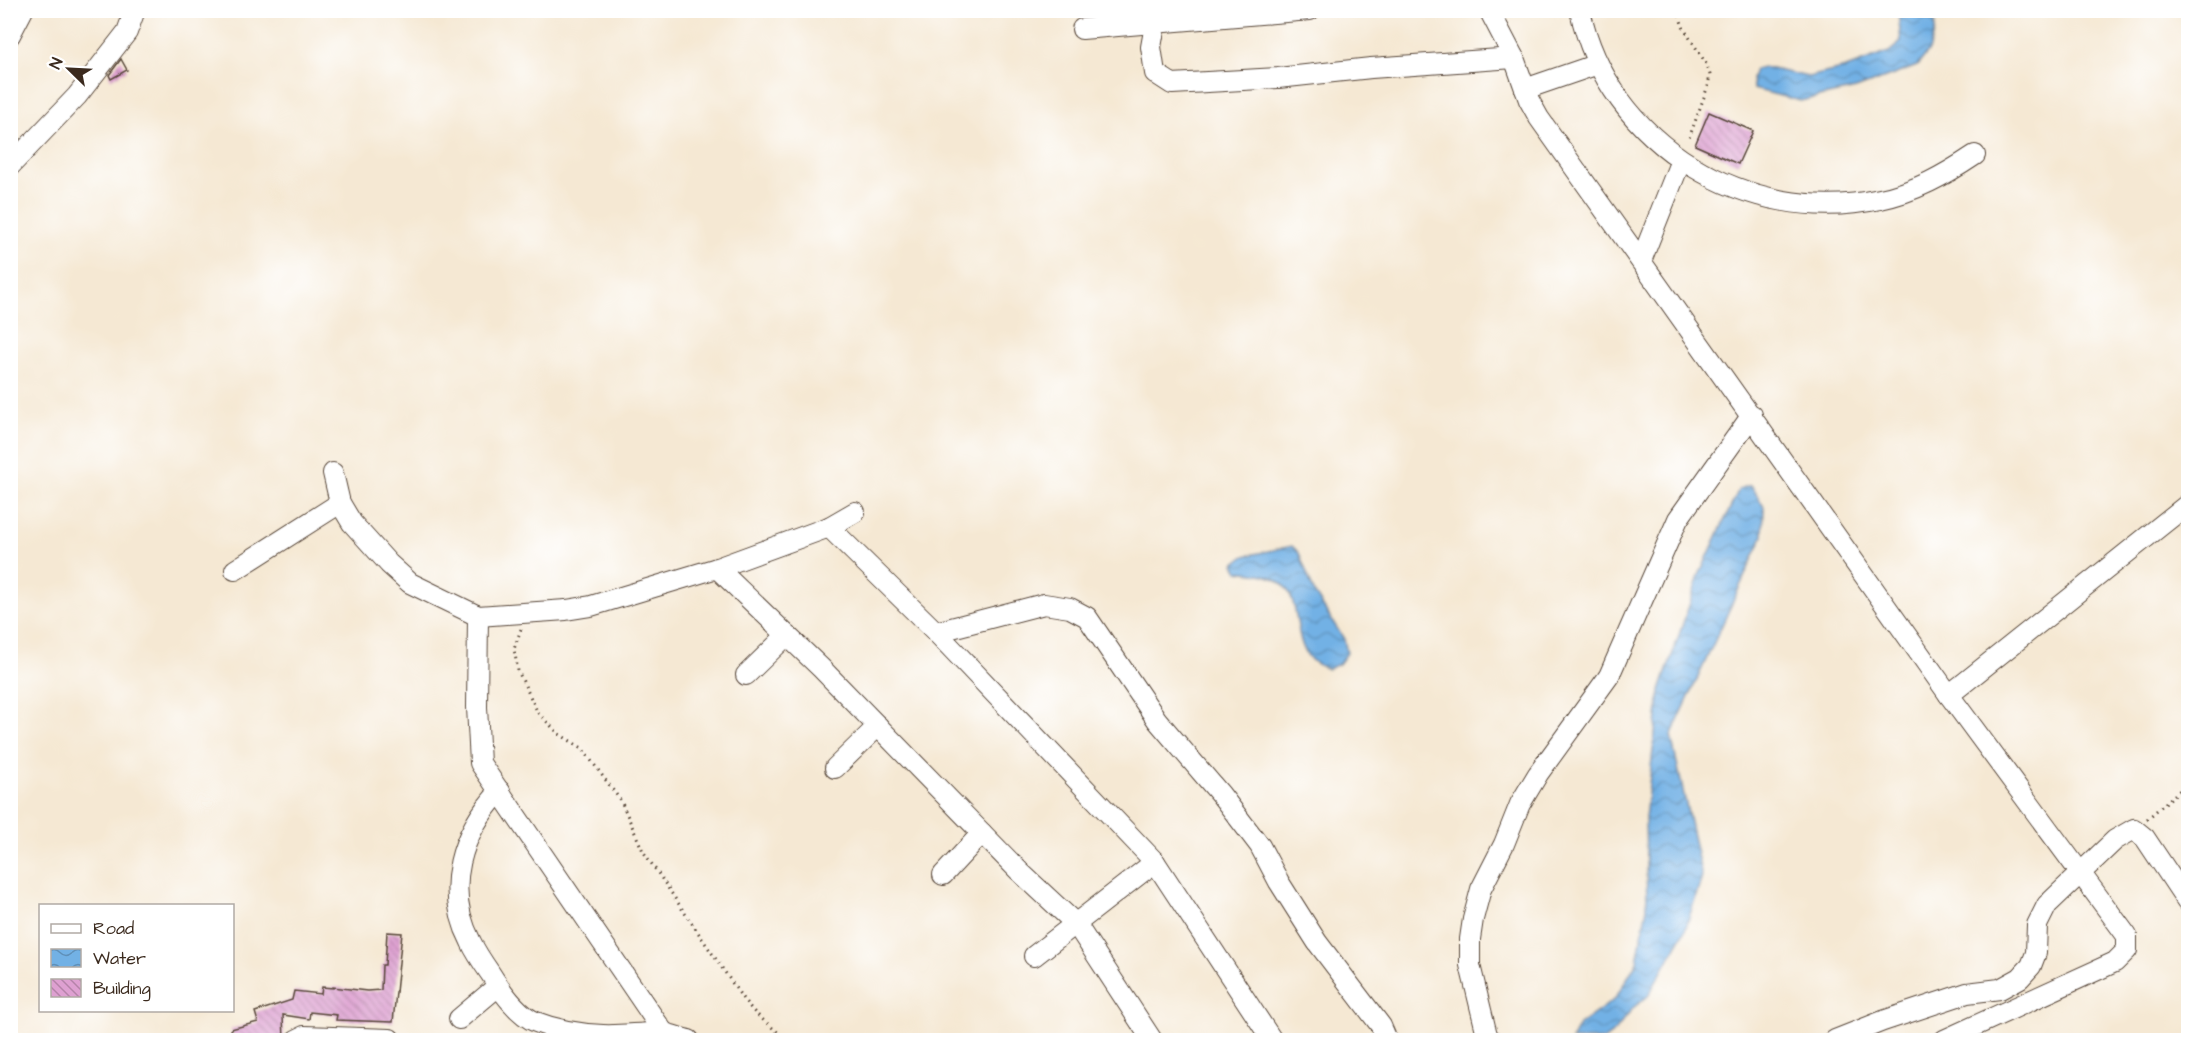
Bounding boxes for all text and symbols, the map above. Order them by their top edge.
north arrow [39,39,99,99]
text: N [44,54,68,72]
legend [39,904,234,1012]
text: Road [93,916,134,941]
text: Water [93,946,146,971]
text: Building [93,976,151,1002]

